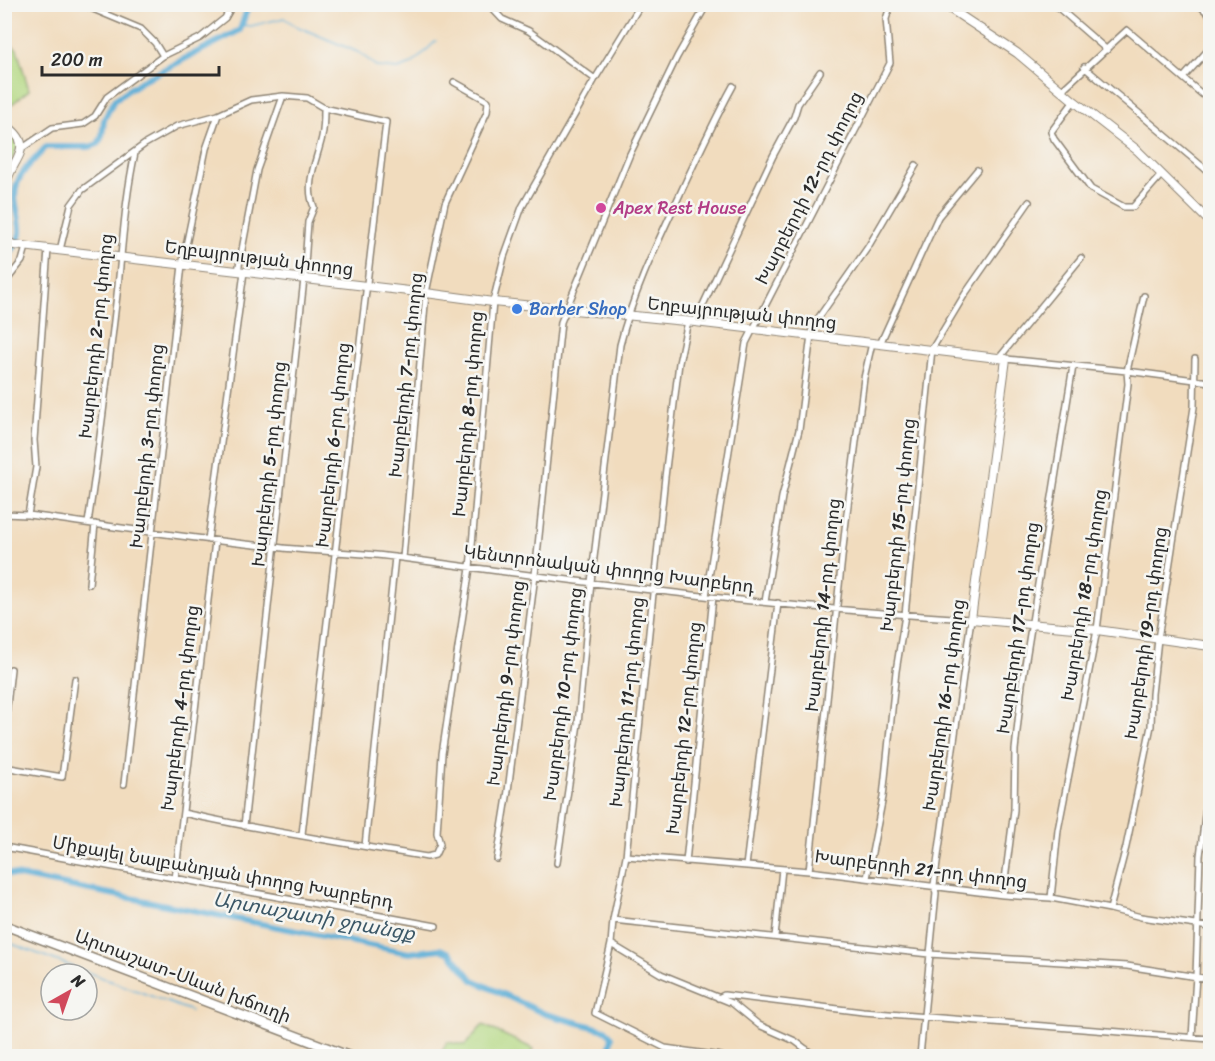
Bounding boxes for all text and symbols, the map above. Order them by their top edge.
scale bar [42,39,219,77]
text: 200 m [51,44,103,76]
street label: Խարբերդի 12-րդ փողոց [746,85,872,291]
place label: Apex Rest House [612,192,746,224]
marker: Apex Rest House [594,201,608,215]
street label: Եղբայրության փողոց [163,231,355,285]
street label: Խարբերդի 2-րդ փողոց [69,232,123,440]
street label: Խարբերդի 7-րդ փողոց [379,271,433,479]
street label: Եղբայրության փողոց [646,287,838,339]
place label: Barber Shop [529,293,627,325]
marker: Barber Shop [510,302,524,316]
street label: Խարբերդի 8-րդ փողոց [443,310,493,518]
street label: Խարբերդի 6-րդ փողոց [306,341,360,549]
street label: Խարբերդի 3-րդ փողոց [120,342,174,550]
street label: Խարբերդի 5-րդ փողոց [242,359,296,569]
street label: Խարբերդի 15-րդ փողոց [871,417,925,633]
street label: Խարբերդի 18-րդ փողոց [1051,487,1117,703]
street label: Խարբերդի 14-րդ փողոց [796,496,850,714]
street label: Խարբերդի 17-րդ փողոց [987,520,1049,736]
street label: Խարբերդի 19-րդ փողոց [1115,524,1177,742]
street label: Կենտրոնական փողոց Խարբերդ [462,535,757,603]
street label: Խարբերդի 9-րդ փողոց [478,578,534,788]
street label: Խարբերդի 10-րդ փողոց [534,585,592,803]
street label: Խարբերդի 11-րդ փողոց [600,595,654,809]
street label: Խարբերդի 16-րդ փողոց [913,597,975,813]
street label: Խարբերդի 4-րդ փողոց [151,603,209,813]
street label: Խարբերդի 12-րդ փողոց [657,620,711,836]
street label: Միքայել Նալբանդյան փողոց Խարբերդ [50,826,397,918]
street label: Խարբերդի 21-րդ փողոց [813,840,1029,898]
water label: Արտաշատի ջրանցք [210,881,419,952]
street label: Արտաշատ-Սևան խճուղի [70,920,296,1032]
north arrow [39,962,99,1022]
text: N [64,966,93,996]

